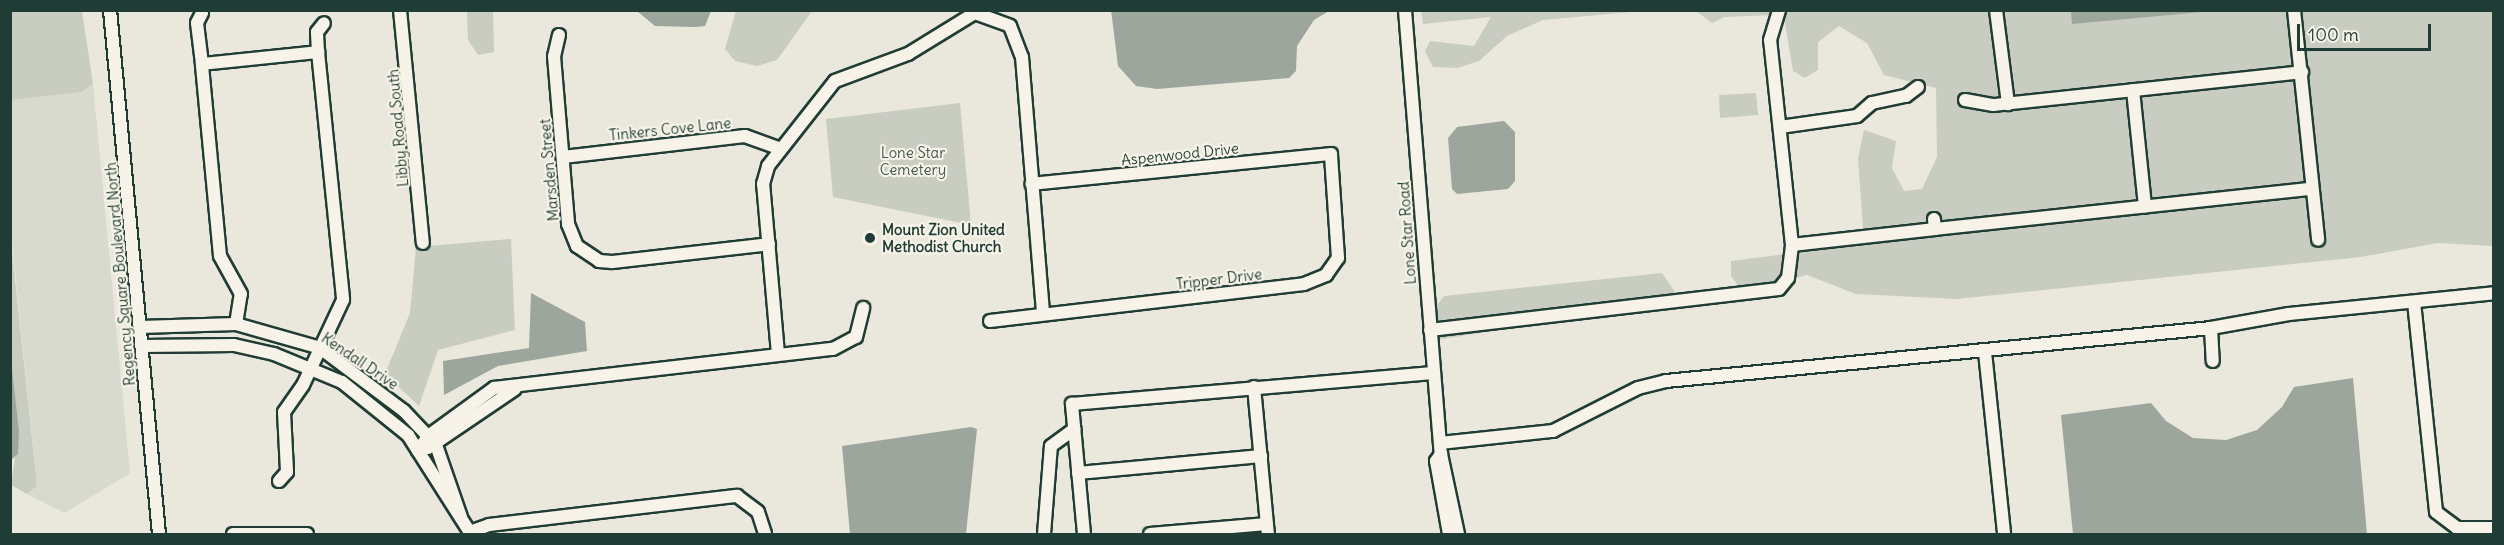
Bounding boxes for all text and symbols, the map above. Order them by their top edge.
scale bar [2300,12,2434,50]
text: 100 m [2308,23,2359,46]
street label: Libby Road South [384,68,412,188]
street label: Tinkers Cove Lane [608,114,732,144]
street label: Marsden Street [536,118,562,222]
street label: Aspenwood Drive [1120,139,1240,169]
park label: Lone Star Cemetery [880,143,946,178]
street label: Regency Square Boulevard North [101,161,139,387]
street label: Lone Star Road [1394,181,1420,285]
place label: Mount Zion United Methodist Church [882,220,1005,255]
marker: Mount Zion United Methodist Church [863,231,877,245]
street label: Tripper Drive [1175,265,1263,293]
street label: Kendall Drive [318,329,402,393]

